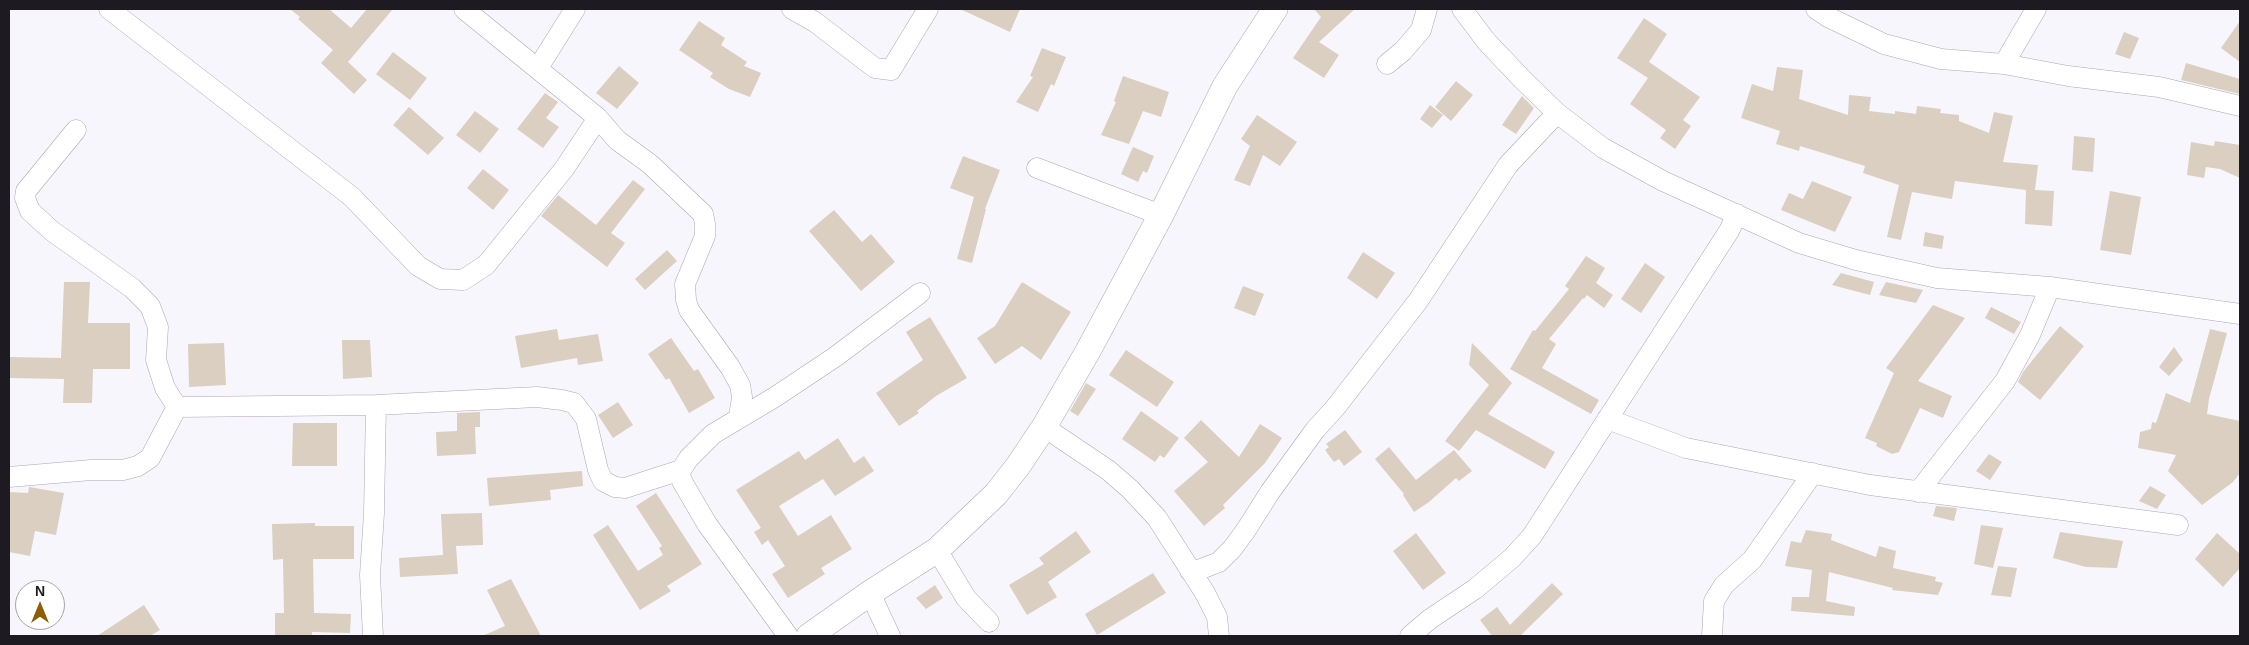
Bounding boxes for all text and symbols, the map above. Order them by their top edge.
north arrow [15,580,65,630]
text: N [35,583,45,599]

